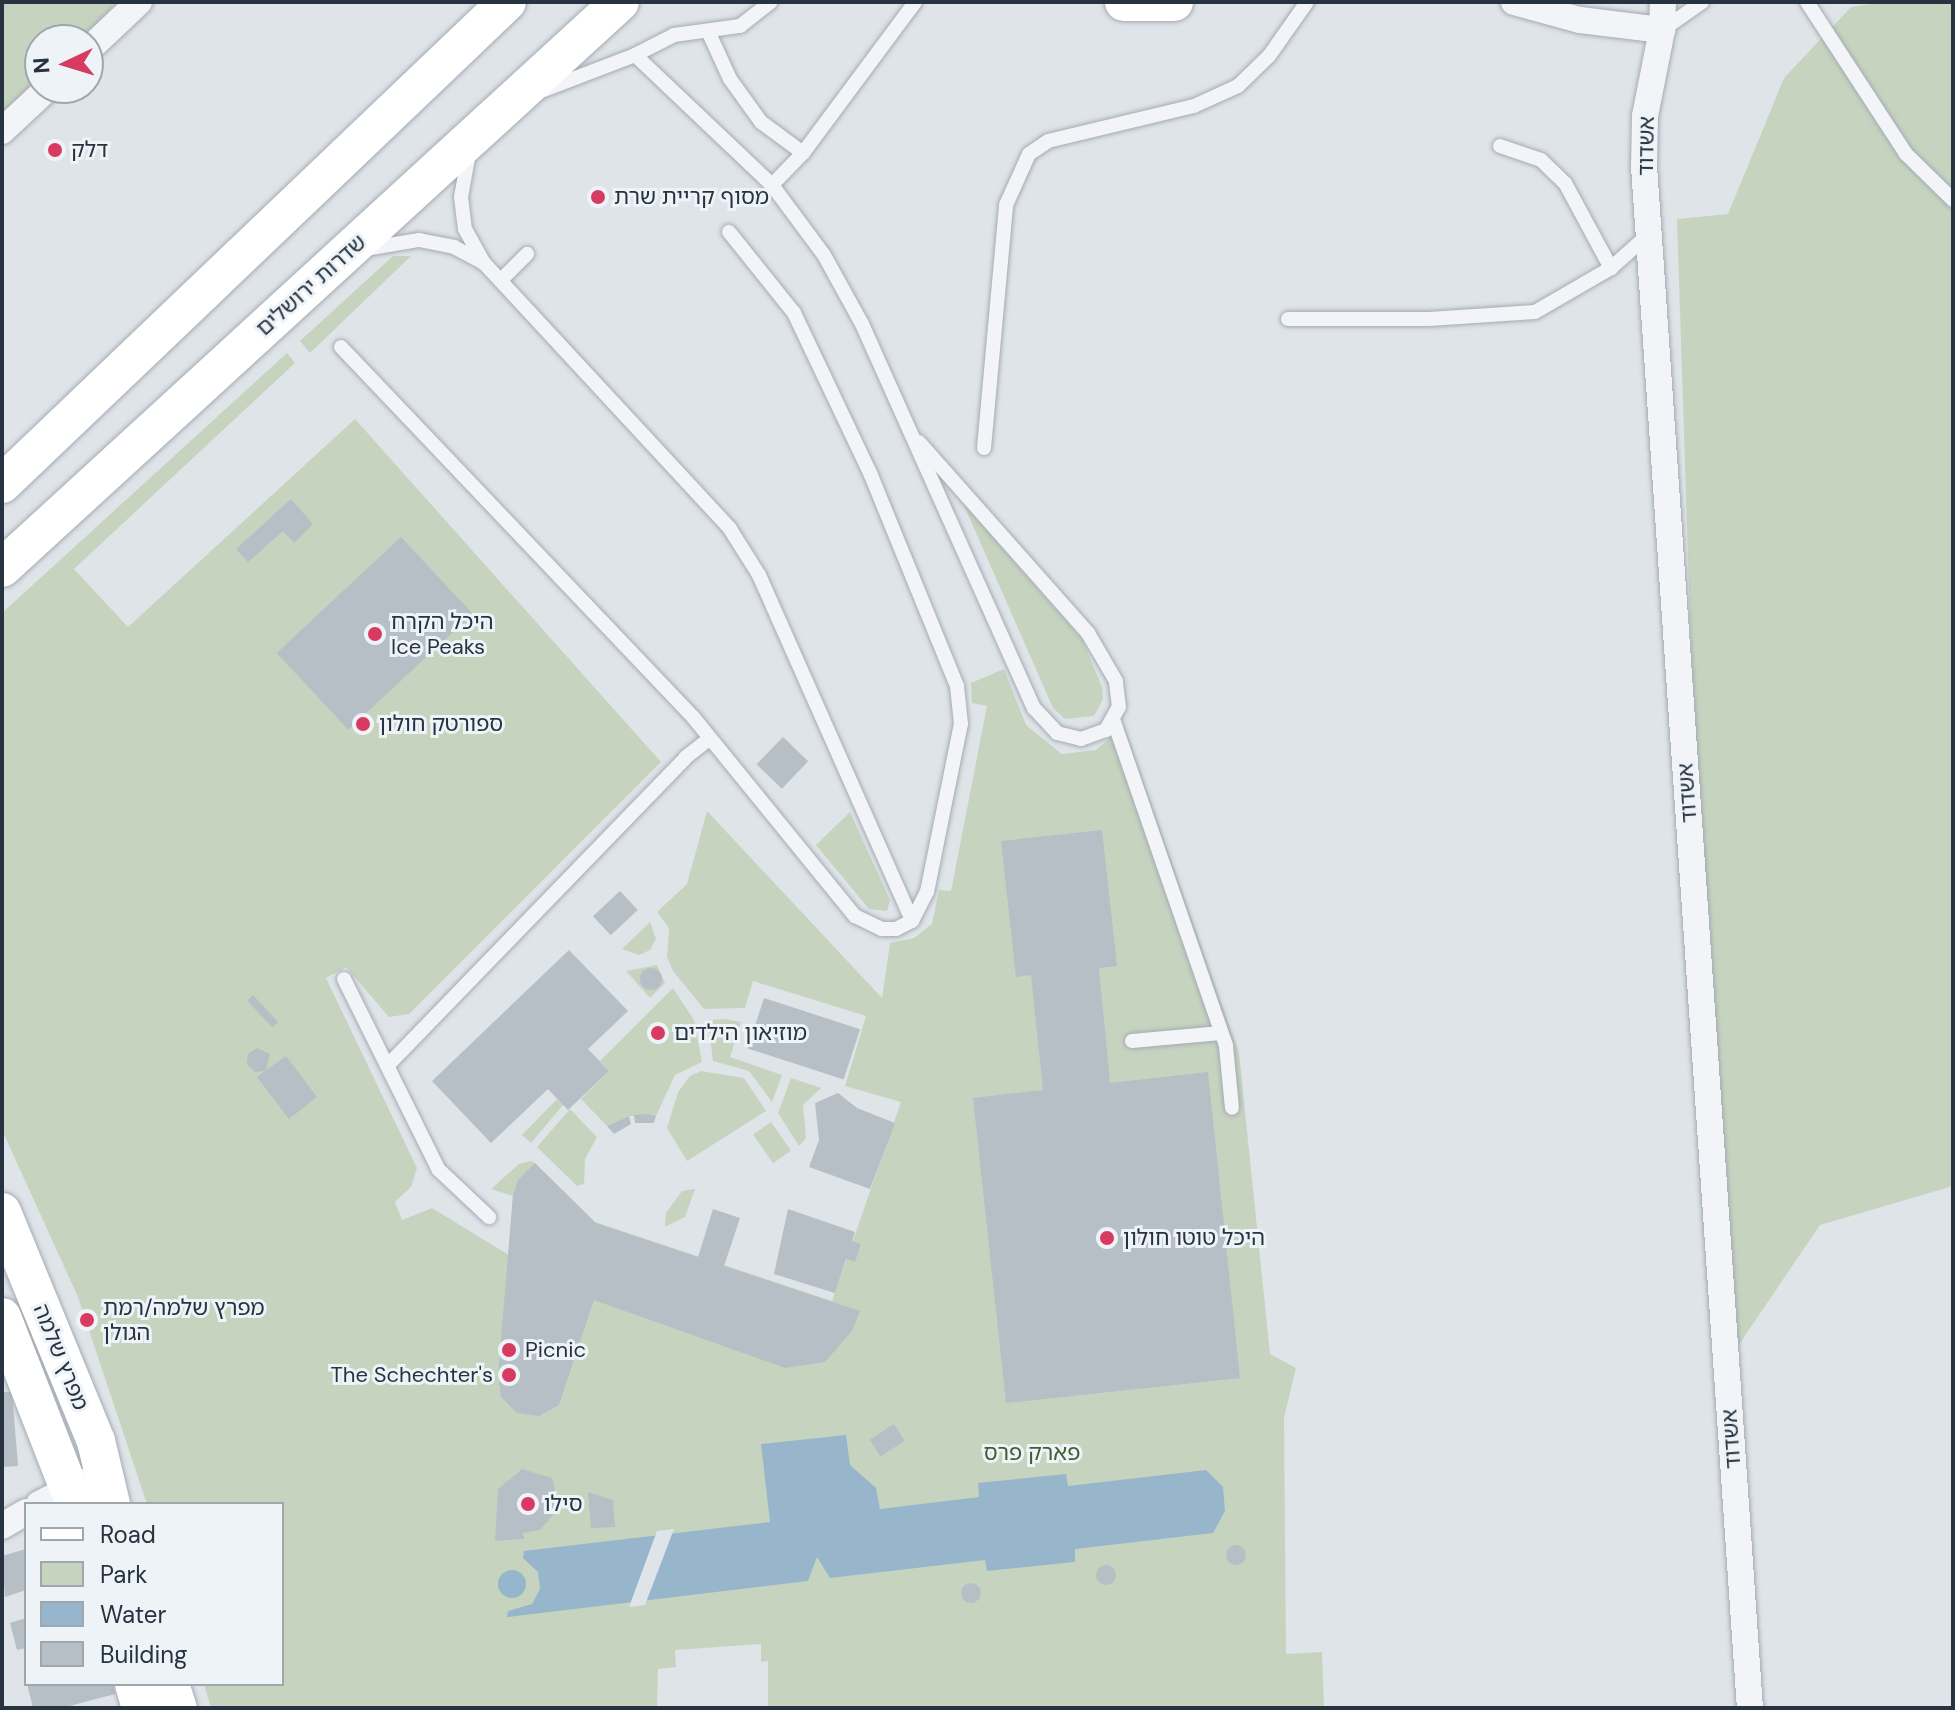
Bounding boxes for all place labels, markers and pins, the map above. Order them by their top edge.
place label: דלק [71,137,108,163]
marker: דלק [46,141,64,159]
place label: מסוף קריית שרת [614,184,769,210]
marker: מסוף קריית שרת [589,188,607,206]
place label: היכל הקרח Ice Peaks [391,608,493,660]
marker: היכל הקרח Ice Peaks [366,625,384,643]
place label: ספורטק חולון [379,711,503,737]
marker: ספורטק חולון [354,715,372,733]
place label: מוזיאון הילדים [674,1020,807,1046]
marker: מוזיאון הילדים [649,1024,667,1042]
place label: היכל טוטו חולון [1123,1225,1265,1251]
marker: היכל טוטו חולון [1098,1229,1116,1247]
place label: מפרץ שלמה/רמת הגולן [103,1294,265,1346]
marker: מפרץ שלמה/רמת הגולן [78,1311,96,1329]
place label: Picnic [525,1337,586,1363]
marker: Picnic [500,1341,518,1359]
place label: The Schechter's [330,1362,493,1388]
marker: The Schechter's [500,1366,518,1384]
place label: סילו [544,1491,583,1517]
marker: סילו [519,1495,537,1513]

